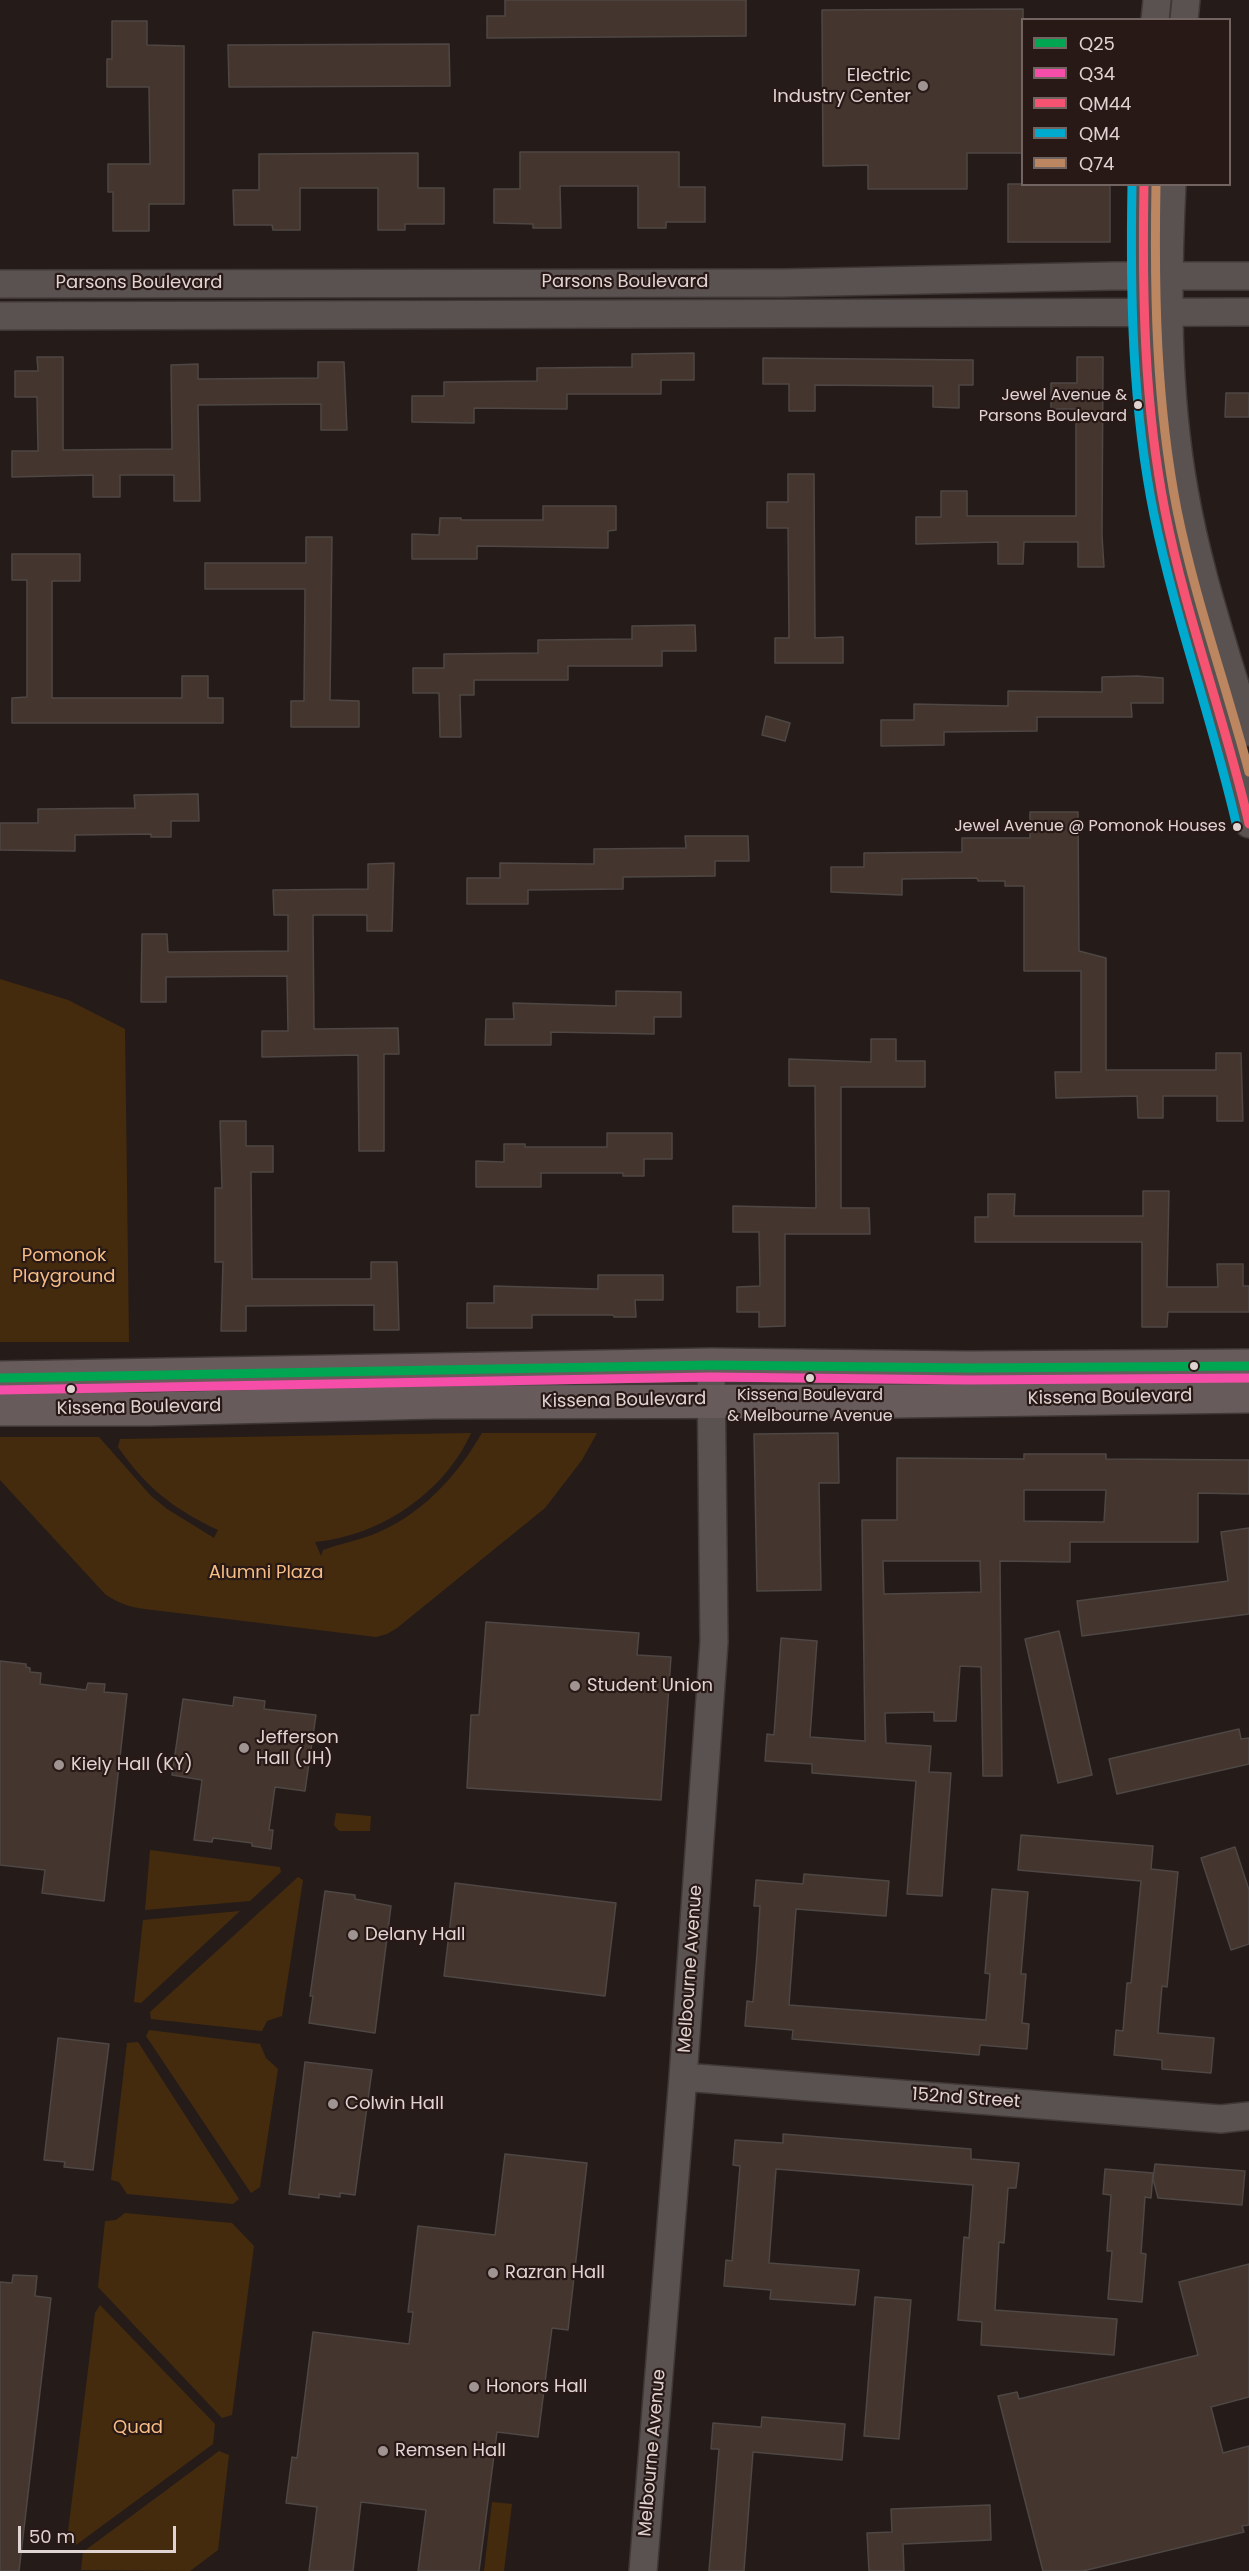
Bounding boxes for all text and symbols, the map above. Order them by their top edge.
legend [1021,18,1231,186]
text: Q25 [1079,31,1115,56]
text: Q34 [1079,61,1115,86]
place label: Electric Industry Center [773,65,911,107]
marker: Electric Industry Center [916,79,930,93]
text: QM44 [1079,91,1131,116]
text: QM4 [1079,121,1120,146]
text: Q74 [1079,151,1114,176]
street label: Parsons Boulevard [542,271,708,293]
street label: Parsons Boulevard [56,272,222,294]
place label: Jewel Avenue & Parsons Boulevard [979,386,1127,424]
marker: Jewel Avenue & Parsons Boulevard [1132,399,1144,411]
place label: Jewel Avenue @ Pomonok Houses [954,817,1226,837]
marker: Jewel Avenue @ Pomonok Houses [1231,821,1243,833]
park label: Pomonok Playground [13,1245,115,1288]
unlabelled marker [1188,1360,1200,1372]
marker: Kissena Boulevard & Melbourne Avenue [804,1372,816,1384]
unlabelled marker [65,1383,77,1395]
place label: Kissena Boulevard & Melbourne Avenue [727,1386,893,1424]
street label: Kissena Boulevard [1028,1386,1192,1410]
street label: Kissena Boulevard [542,1389,706,1413]
street label: Kissena Boulevard [57,1396,221,1420]
park label: Alumni Plaza [209,1562,323,1584]
place label: Student Union [587,1675,713,1697]
marker: Student Union [568,1679,582,1693]
place label: Jefferson Hall (JH) [256,1727,339,1770]
marker: Jefferson Hall (JH) [237,1741,251,1755]
place label: Kiely Hall (KY) [71,1754,193,1776]
marker: Kiely Hall (KY) [52,1758,66,1772]
street label: Melbourne Avenue [674,1884,708,2054]
place label: Delany Hall [365,1924,465,1946]
marker: Delany Hall [346,1928,360,1942]
street label: 152nd Street [911,2084,1021,2114]
place label: Colwin Hall [345,2093,444,2115]
marker: Colwin Hall [326,2097,340,2111]
place label: Razran Hall [505,2262,605,2284]
marker: Razran Hall [486,2266,500,2280]
street label: Melbourne Avenue [635,2368,671,2538]
place label: Honors Hall [486,2376,587,2398]
marker: Honors Hall [467,2380,481,2394]
park label: Quad [113,2417,163,2439]
place label: Remsen Hall [395,2440,506,2462]
marker: Remsen Hall [376,2444,390,2458]
scale bar [21,2514,178,2552]
text: 50 m [29,2524,75,2549]

